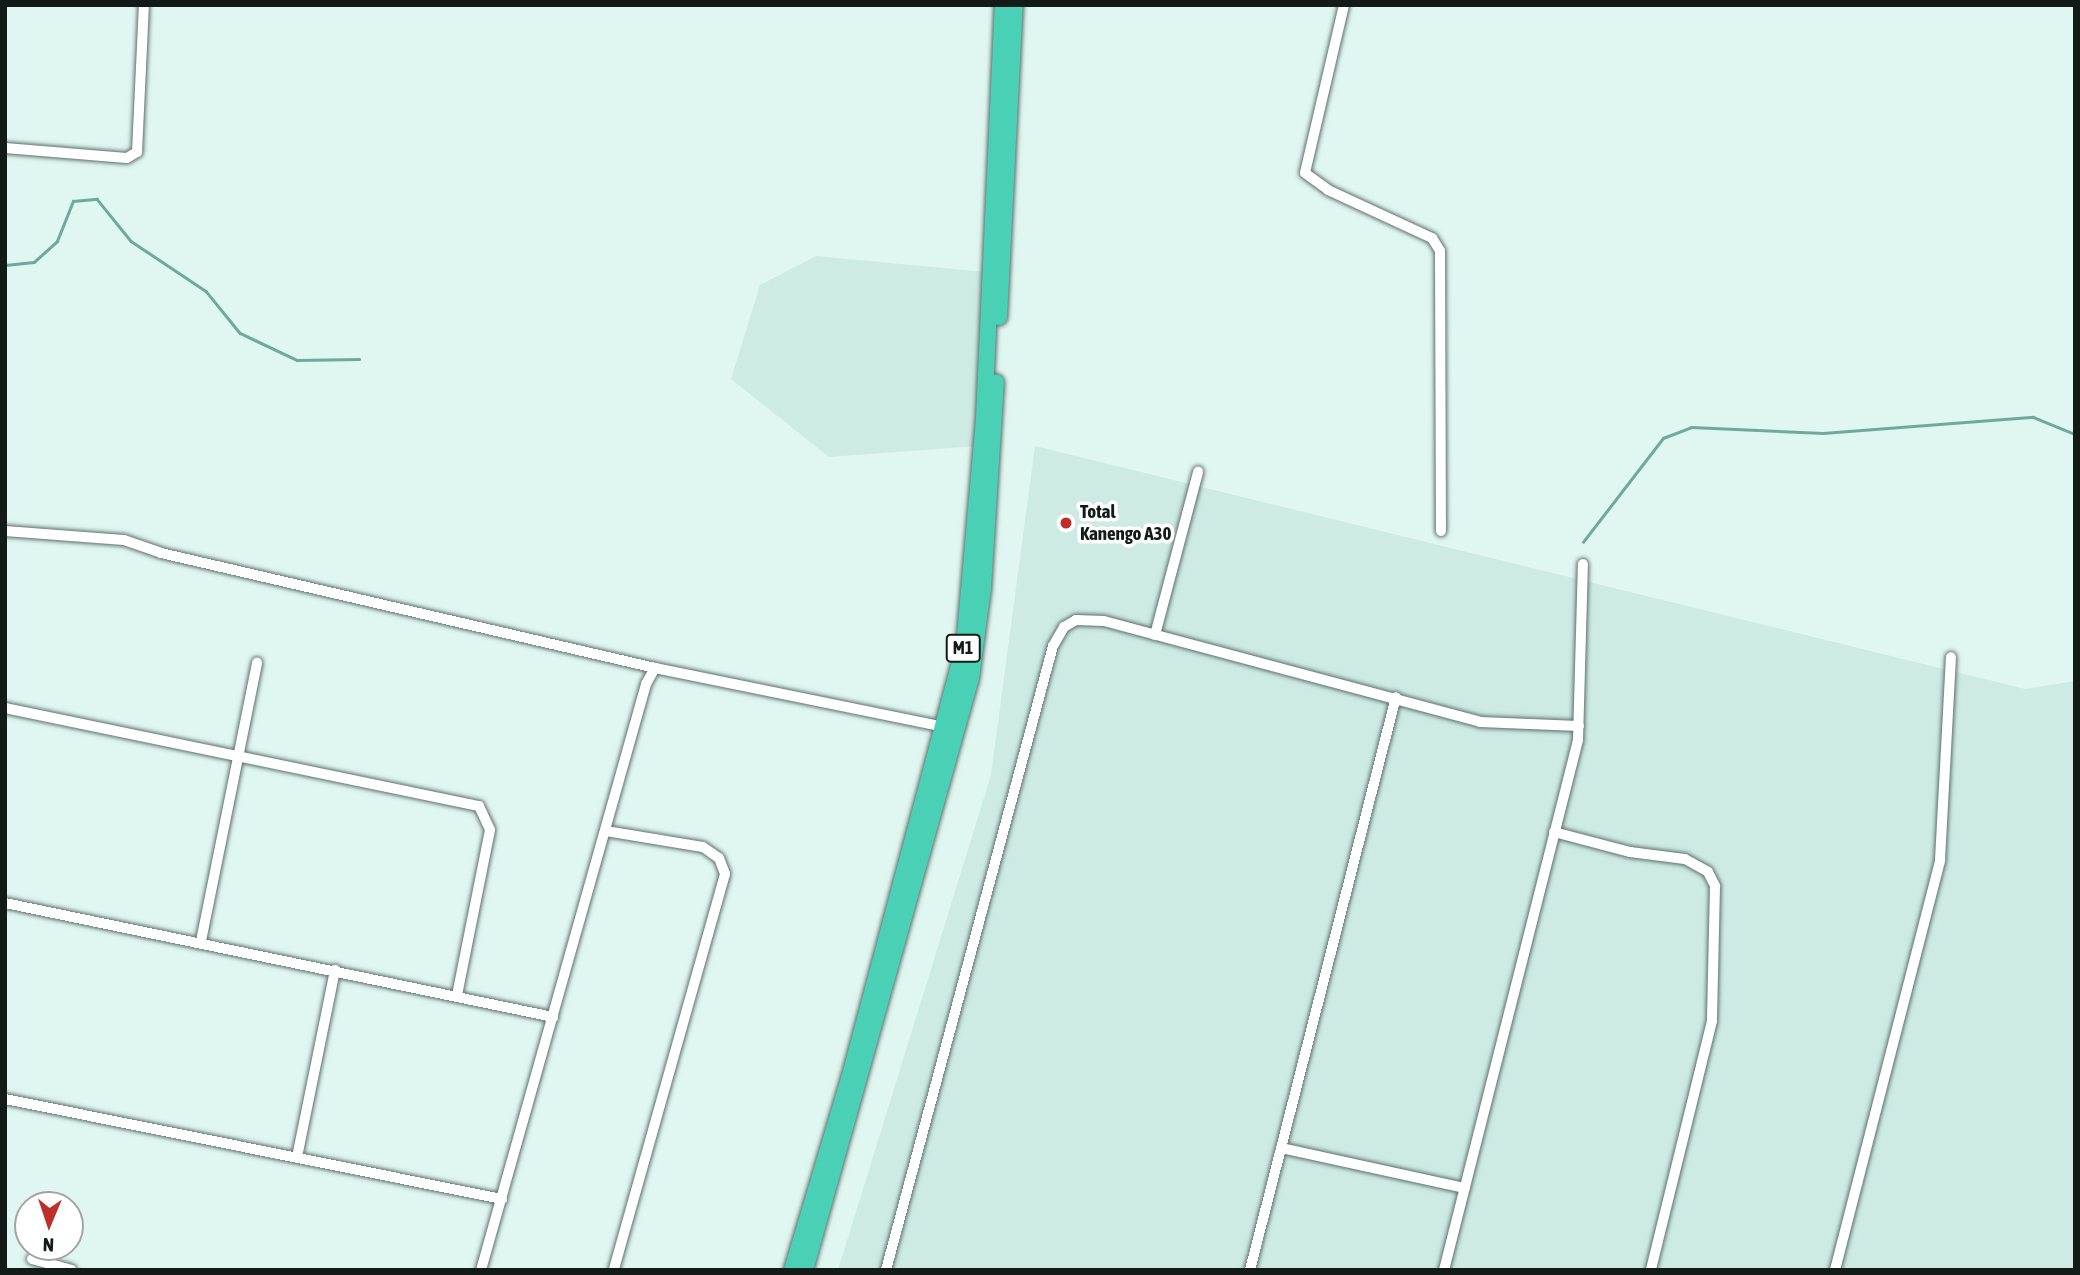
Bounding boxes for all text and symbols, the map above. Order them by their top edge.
place label: Total Kanengo A30 [1080,501,1171,545]
marker: Total Kanengo A30 [1058,515,1074,531]
road number: M1 [946,634,981,662]
north arrow [14,1191,84,1261]
text: N [42,1234,54,1256]

